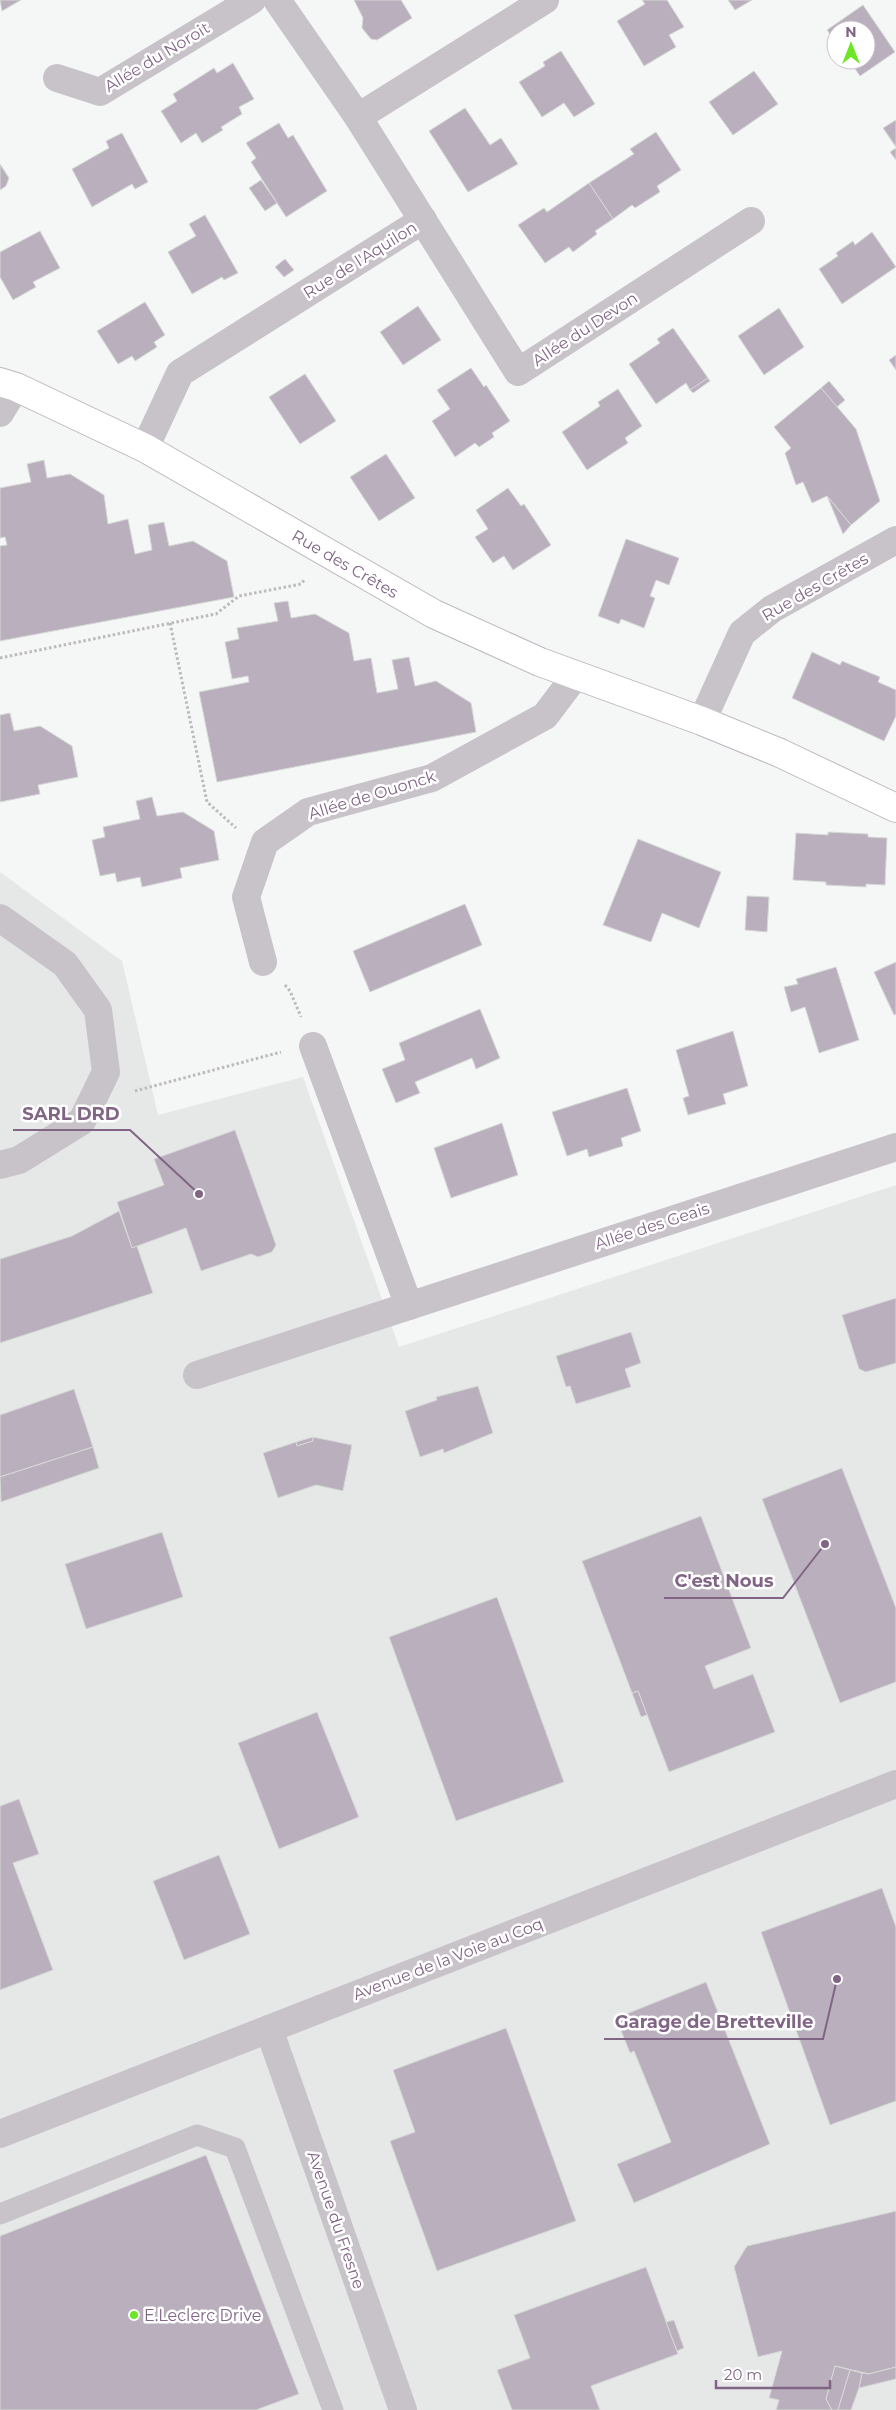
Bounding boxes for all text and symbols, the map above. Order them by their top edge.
street label: Allée du Noroit [101,18,213,96]
north arrow [826,20,876,70]
text: N [845,23,857,41]
street label: Rue de l'Aquilon [300,217,420,303]
street label: Allée du Devon [529,288,641,370]
street label: Rue des Crêtes [288,526,402,602]
street label: Rue des Crêtes [758,549,872,625]
street label: Allée de Ouonck [306,767,438,823]
callout: SARL DRD [13,1097,130,1130]
text: SARL DRD [22,1103,120,1125]
street label: Allée des Geais [592,1198,712,1253]
callout: C'est Nous [664,1565,783,1598]
text: C'est Nous [675,1570,774,1592]
street label: Avenue de la Voie au Coq [350,1914,546,2004]
callout: Garage de Bretteville [604,2006,823,2039]
text: Garage de Bretteville [615,2011,813,2033]
street label: Avenue du Fresne [303,2149,369,2291]
place label: E.Leclerc Drive [144,2306,261,2325]
marker: E.Leclerc Drive [128,2309,140,2321]
scale bar [716,2358,830,2390]
text: 20 m [724,2365,762,2384]

